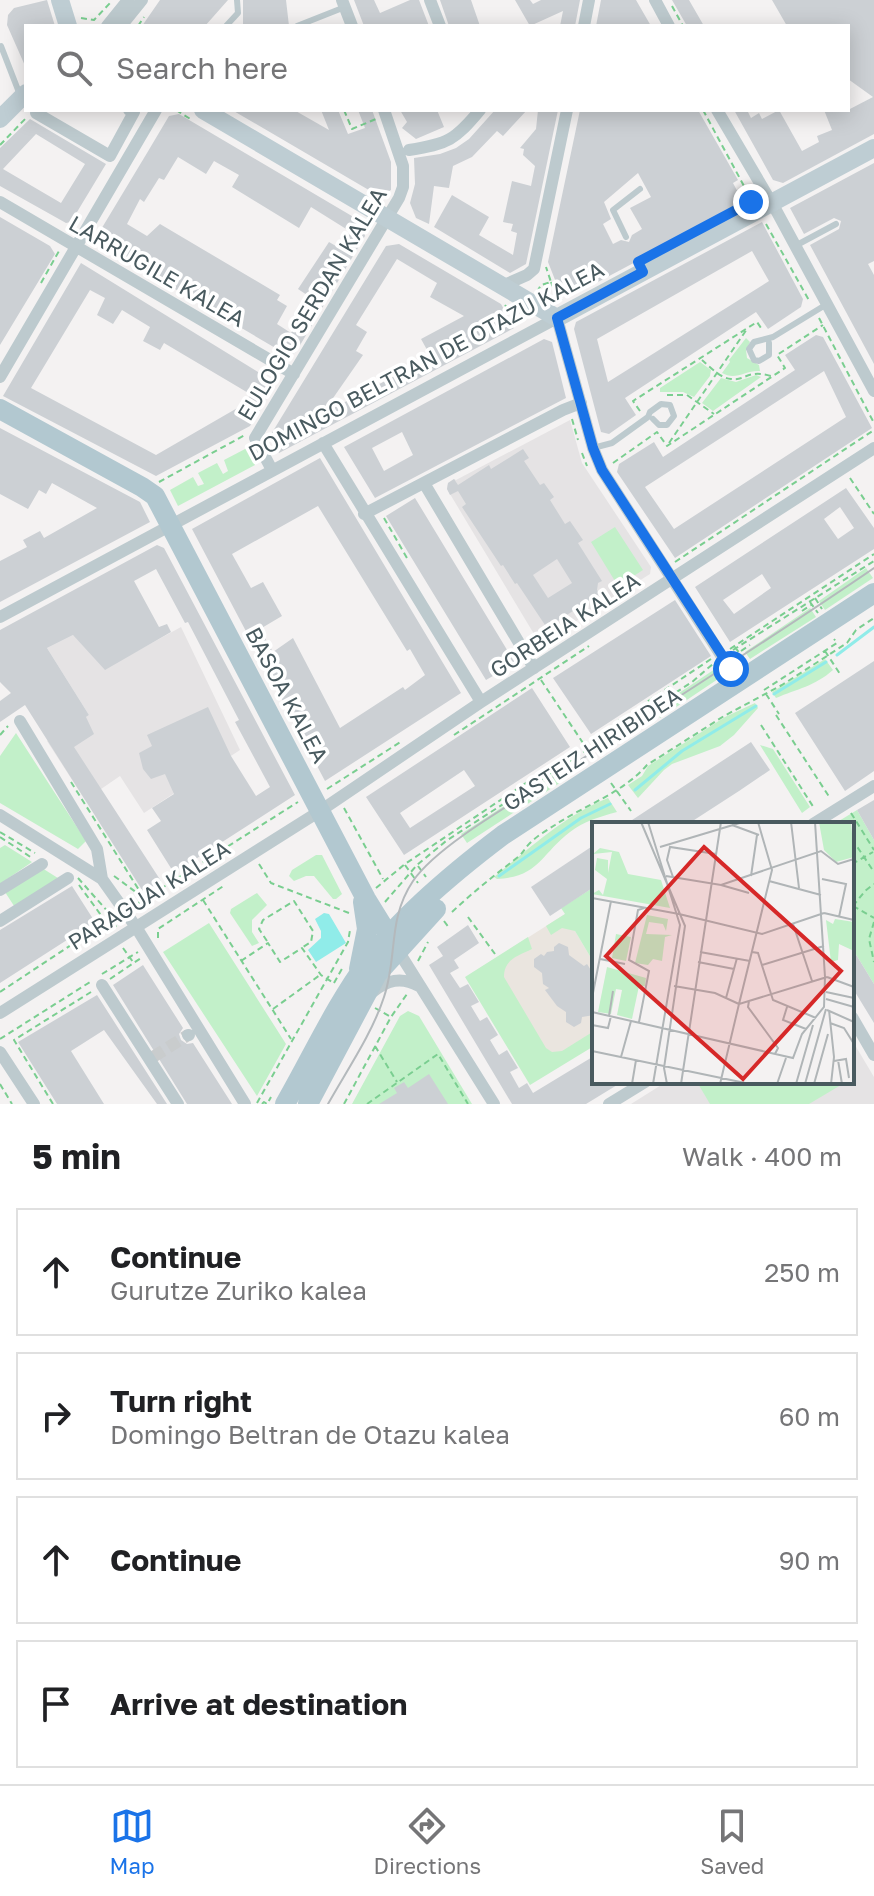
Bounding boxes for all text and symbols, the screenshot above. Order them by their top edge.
search box [24,24,850,112]
icon: search [52,46,96,90]
text: Search here [116,50,288,86]
street label: EULOGIO SERDAN KALEA [231,182,392,425]
route end [733,184,769,220]
street label: LARRUGILE KALEA [64,209,250,332]
street label: DOMINGO BELTRAN DE OTAZU KALEA [243,255,608,466]
street label: GORBEIA KALEA [485,566,645,683]
street label: BASOA KALEA [240,622,335,768]
route start [713,651,749,687]
street label: GASTEIZ HIRIBIDEA [498,681,686,816]
inset map [592,822,854,1084]
street label: PARAGUAI KALEA [63,834,235,955]
text: 5 min [32,1136,121,1176]
text: Walk · 400 m [682,1141,842,1172]
text: Continue [110,1239,241,1275]
icon: ahead [34,1250,78,1294]
text: 250 m [764,1257,840,1288]
text: Gurutze Zuriko kalea [110,1275,367,1306]
text: Turn right [110,1383,252,1419]
icon: right [34,1394,78,1438]
text: 60 m [779,1401,840,1432]
text: Domingo Beltran de Otazu kalea [110,1419,510,1450]
icon: ahead [34,1538,78,1582]
text: Continue [110,1542,241,1578]
text: 90 m [779,1545,840,1576]
icon: arrive [34,1682,78,1726]
text: Arrive at destination [110,1686,407,1722]
tab: Map [110,1804,154,1879]
tab: Directions [374,1804,481,1879]
tab: Saved [700,1804,764,1879]

